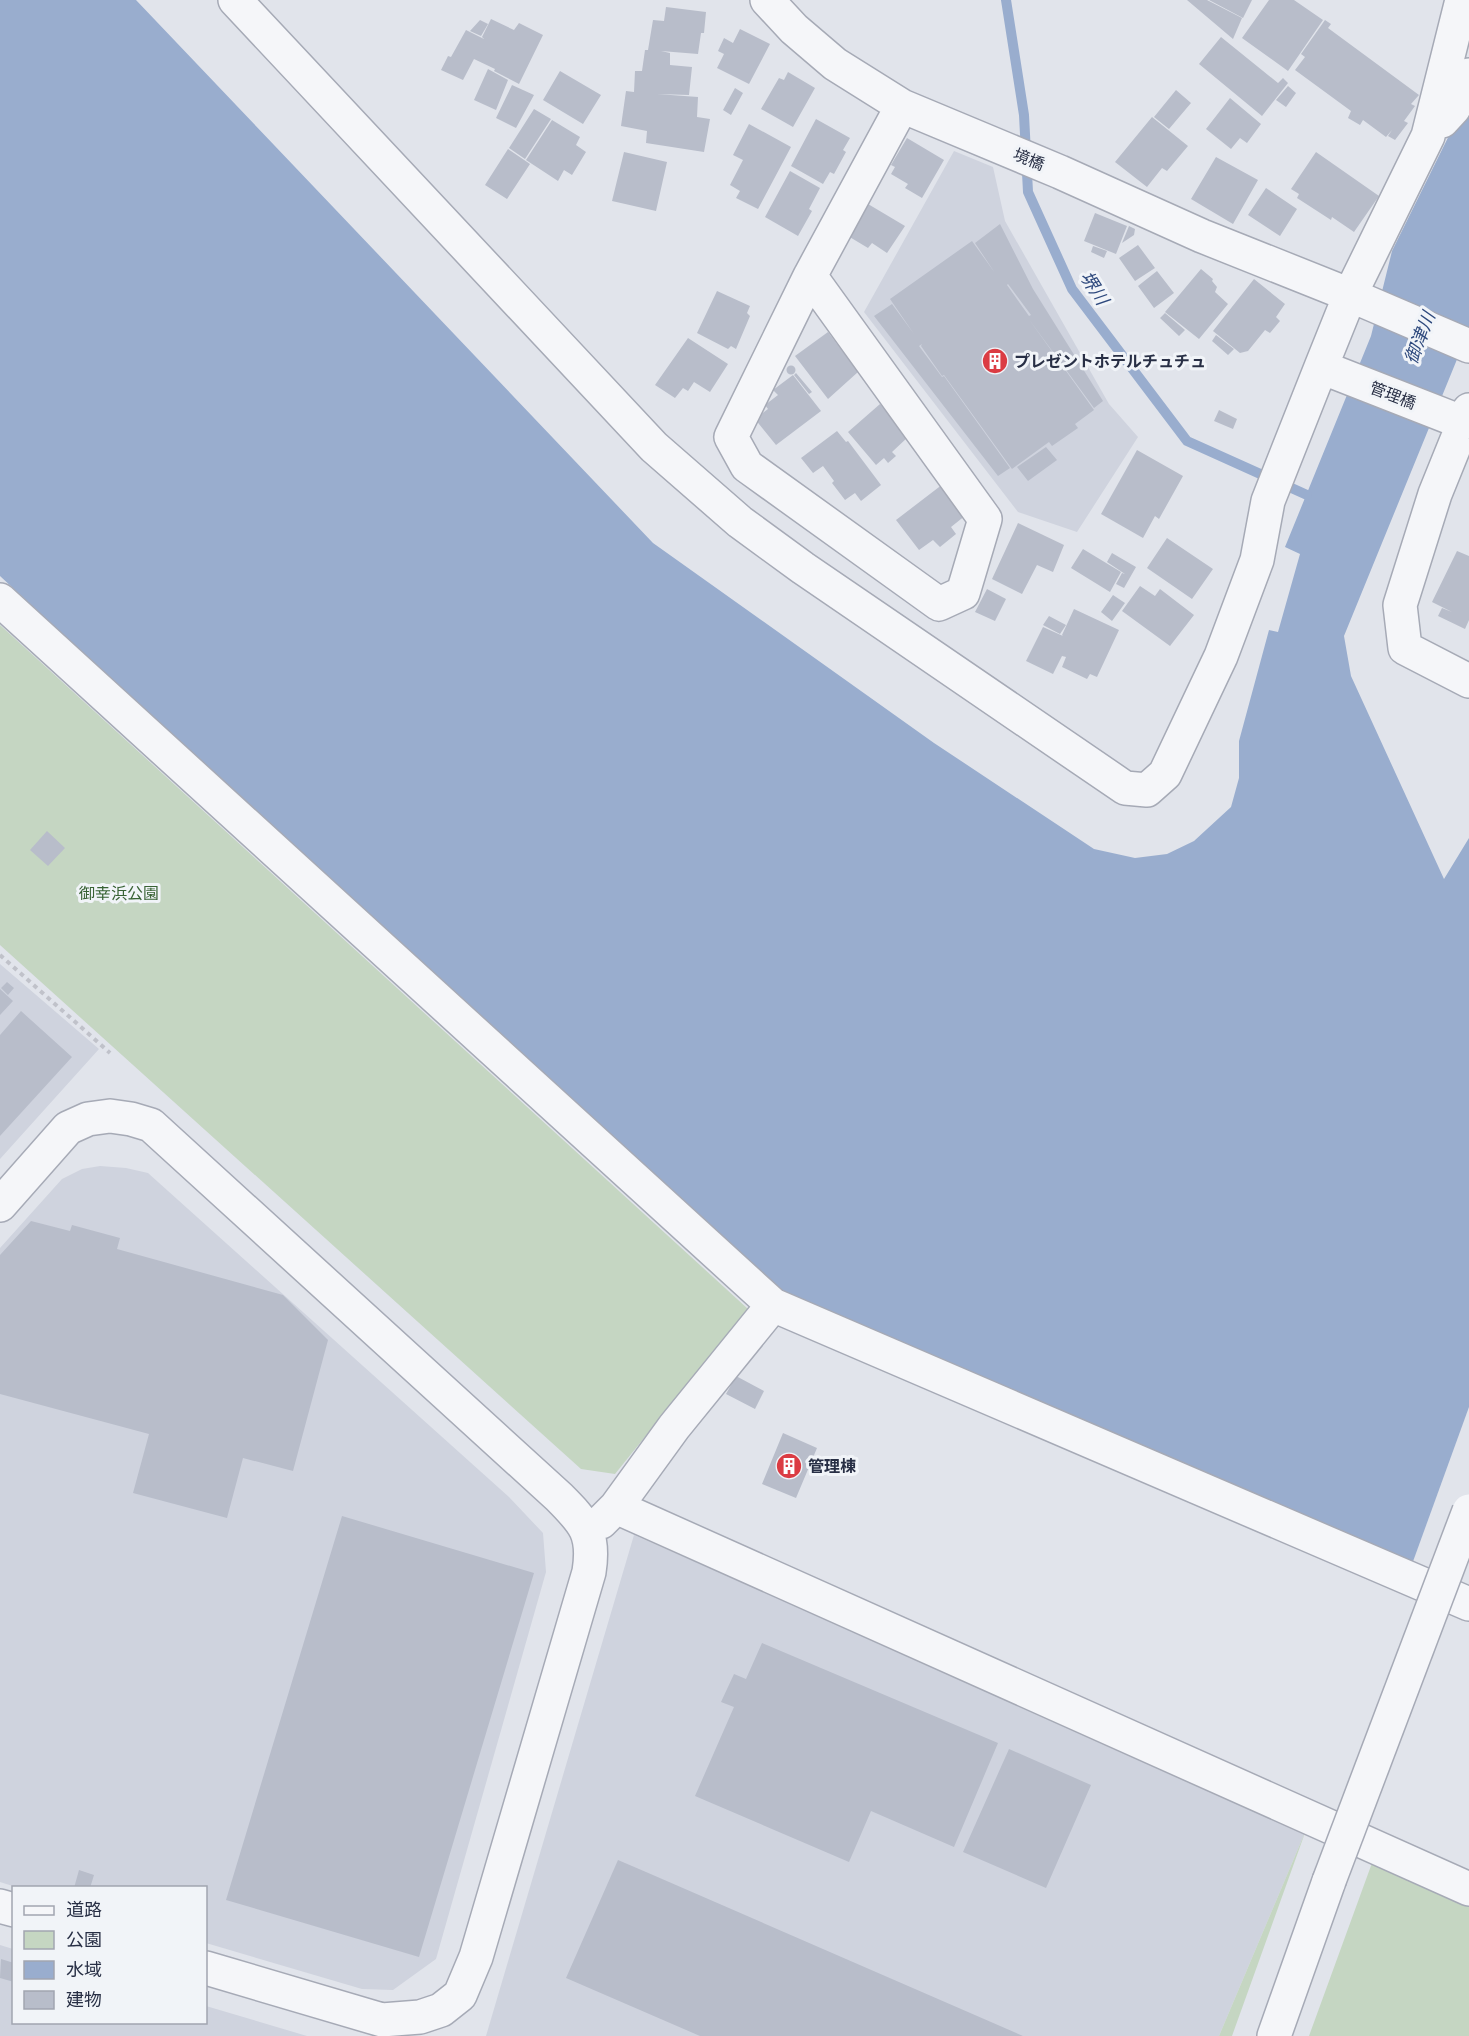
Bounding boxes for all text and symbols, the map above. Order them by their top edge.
street label: 境橋 [1010,144,1048,174]
water label: 堺川 [1076,267,1114,310]
water label: 御津川 [1400,307,1440,367]
building icon: プレゼントホテルチュチュ [980,346,1010,376]
place label: プレゼントホテルチュチュ [1014,351,1206,371]
street label: 管理橋 [1367,377,1419,413]
park label: 御幸浜公園 [79,883,159,903]
building icon: 管理棟 [774,1451,804,1481]
place label: 管理棟 [808,1456,856,1476]
legend [12,1886,207,2024]
text: 道路 [66,1899,102,1920]
text: 公園 [66,1929,102,1950]
text: 水域 [66,1959,102,1980]
text: 建物 [66,1989,102,2010]

